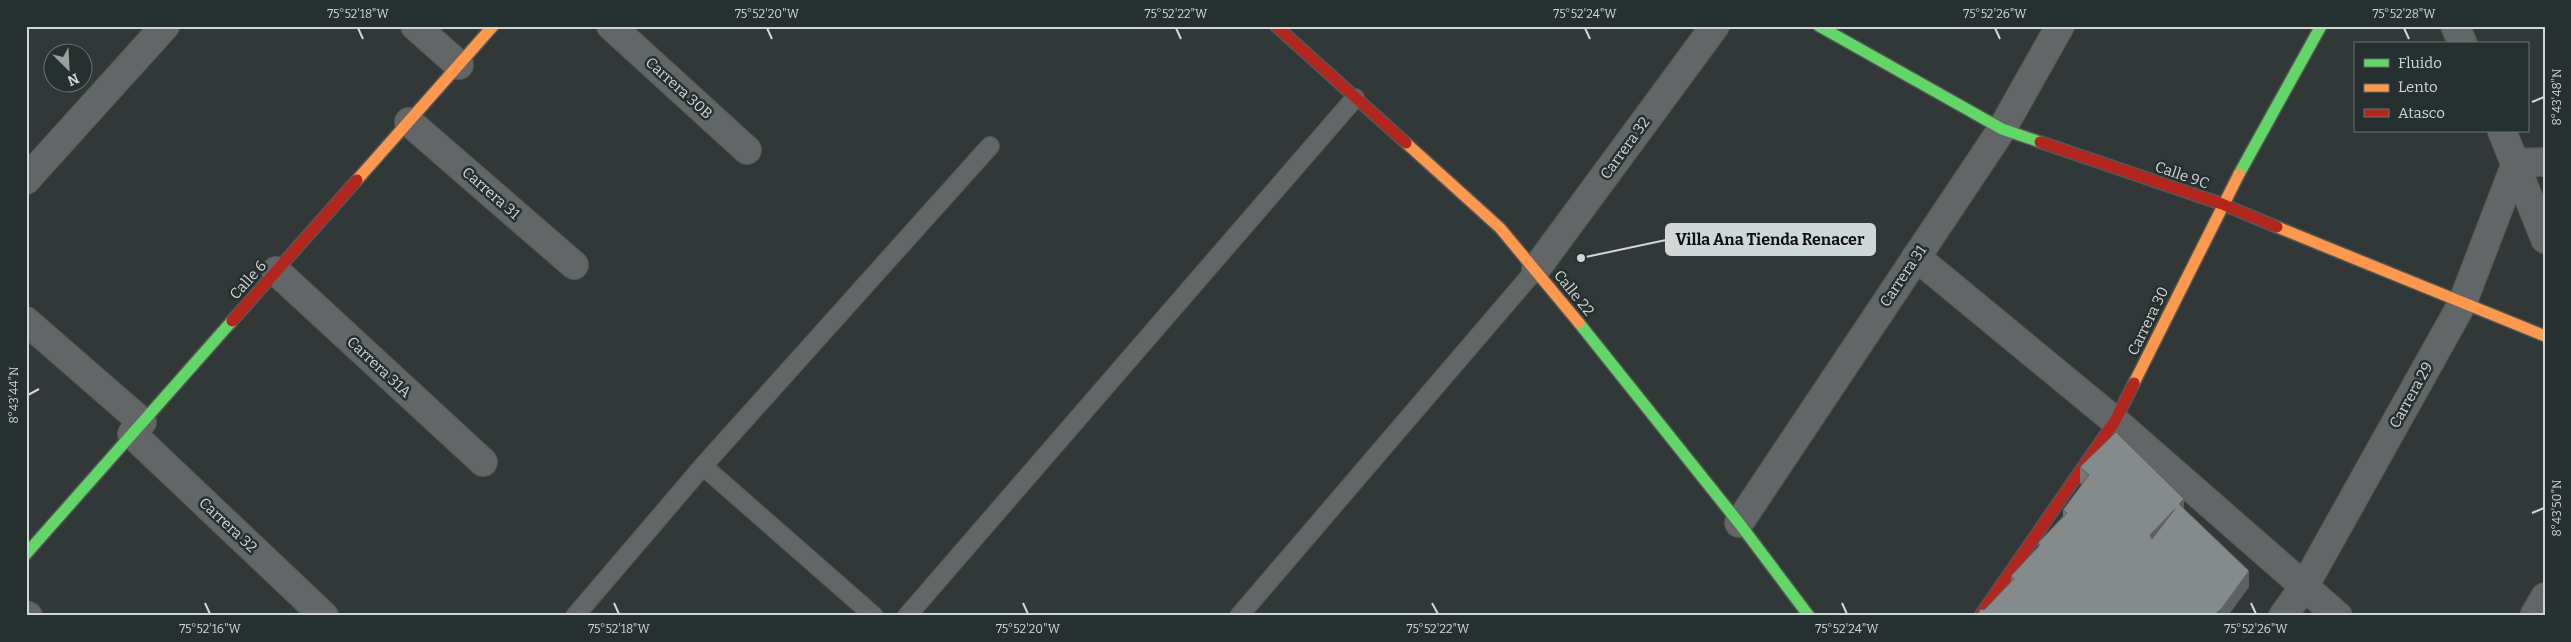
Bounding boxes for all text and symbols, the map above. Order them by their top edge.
text: 75°52'18"W [327,7,389,21]
text: 75°52'20"W [735,7,800,21]
text: 75°52'22"W [1145,7,1208,21]
text: 75°52'24"W [1553,7,1617,21]
text: 75°52'26"W [1963,7,2027,21]
text: 75°52'28"W [2372,7,2436,21]
north arrow [42,42,92,92]
legend [2354,42,2528,132]
street label: Carrera 30B [642,53,716,123]
text: Fluido [2398,54,2442,72]
text: 8°43'48"N [2550,68,2564,126]
text: N [65,69,81,89]
text: Lento [2398,78,2438,96]
text: Atasco [2398,104,2445,122]
street label: Carrera 32 [1596,113,1654,183]
street label: Calle 9C [2153,157,2211,193]
street label: Carrera 31 [458,163,524,223]
callout: Villa Ana Tienda Renacer [1666,224,1875,255]
text: Villa Ana Tienda Renacer [1676,230,1865,249]
street label: Carrera 31 [1876,242,1930,310]
street label: Calle 6 [226,257,270,303]
street label: Calle 22 [1550,266,1598,320]
street label: Carrera 30 [2124,284,2172,358]
street label: Carrera 31A [343,333,415,401]
street label: Carrera 29 [2385,359,2437,431]
text: 8°43'44"N [7,366,21,424]
text: 8°43'50"N [2550,479,2564,537]
street label: Carrera 32 [195,494,261,556]
text: 75°52'16"W [179,622,242,636]
text: 75°52'18"W [588,622,650,636]
text: 75°52'20"W [996,622,1061,636]
text: 75°52'22"W [1407,622,1470,636]
text: 75°52'24"W [1815,622,1879,636]
text: 75°52'26"W [2224,622,2288,636]

